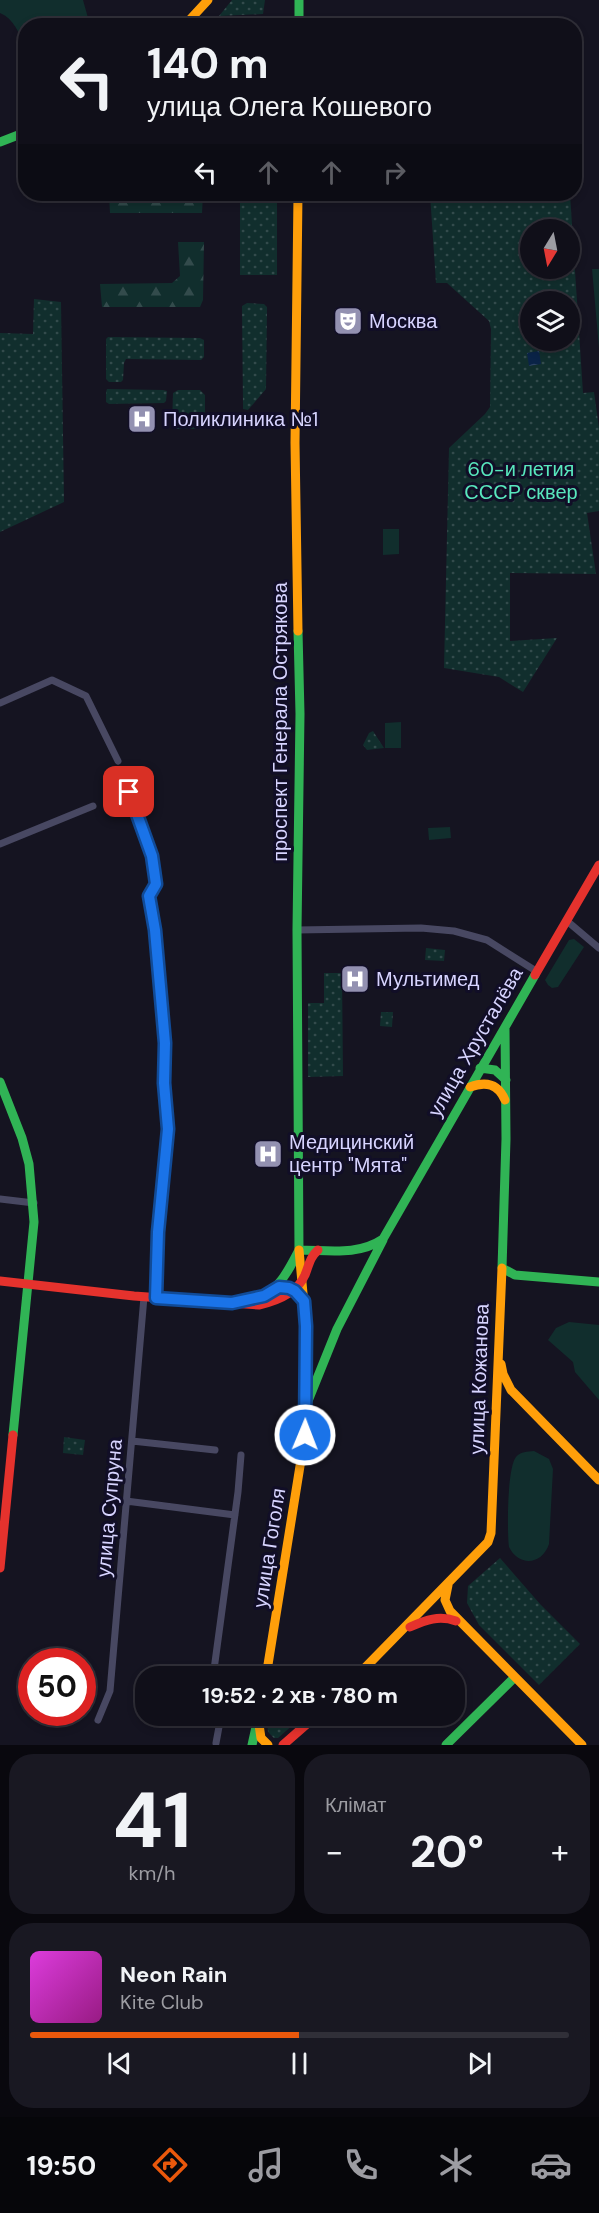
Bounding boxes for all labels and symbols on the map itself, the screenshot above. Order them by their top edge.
north arrow [520,219,580,279]
theatre icon: Москва [332,305,364,337]
place label: Москва [369,308,438,334]
hospital icon: Поликлиника №1 [126,403,158,435]
place label: Поликлиника №1 [163,406,318,432]
park label: 60-и летия СССР сквер [464,456,578,505]
street label: проспект Генерала Острякова [267,581,293,862]
pin [103,766,154,817]
street label: улица Хрусталёва [422,962,529,1122]
hospital icon: Мультимед [339,963,371,995]
place label: Мультимед [376,966,480,992]
place label: Медицинский центр "Мята" [289,1129,414,1178]
hospital icon: Медицинский центр "Мята" [252,1138,284,1170]
street label: улица Кожанова [463,1302,495,1455]
position arrow [273,1403,337,1467]
street label: улица Супруна [90,1437,128,1578]
street label: улица Гоголя [247,1486,291,1610]
speed limit sign: 50 [18,1648,96,1726]

